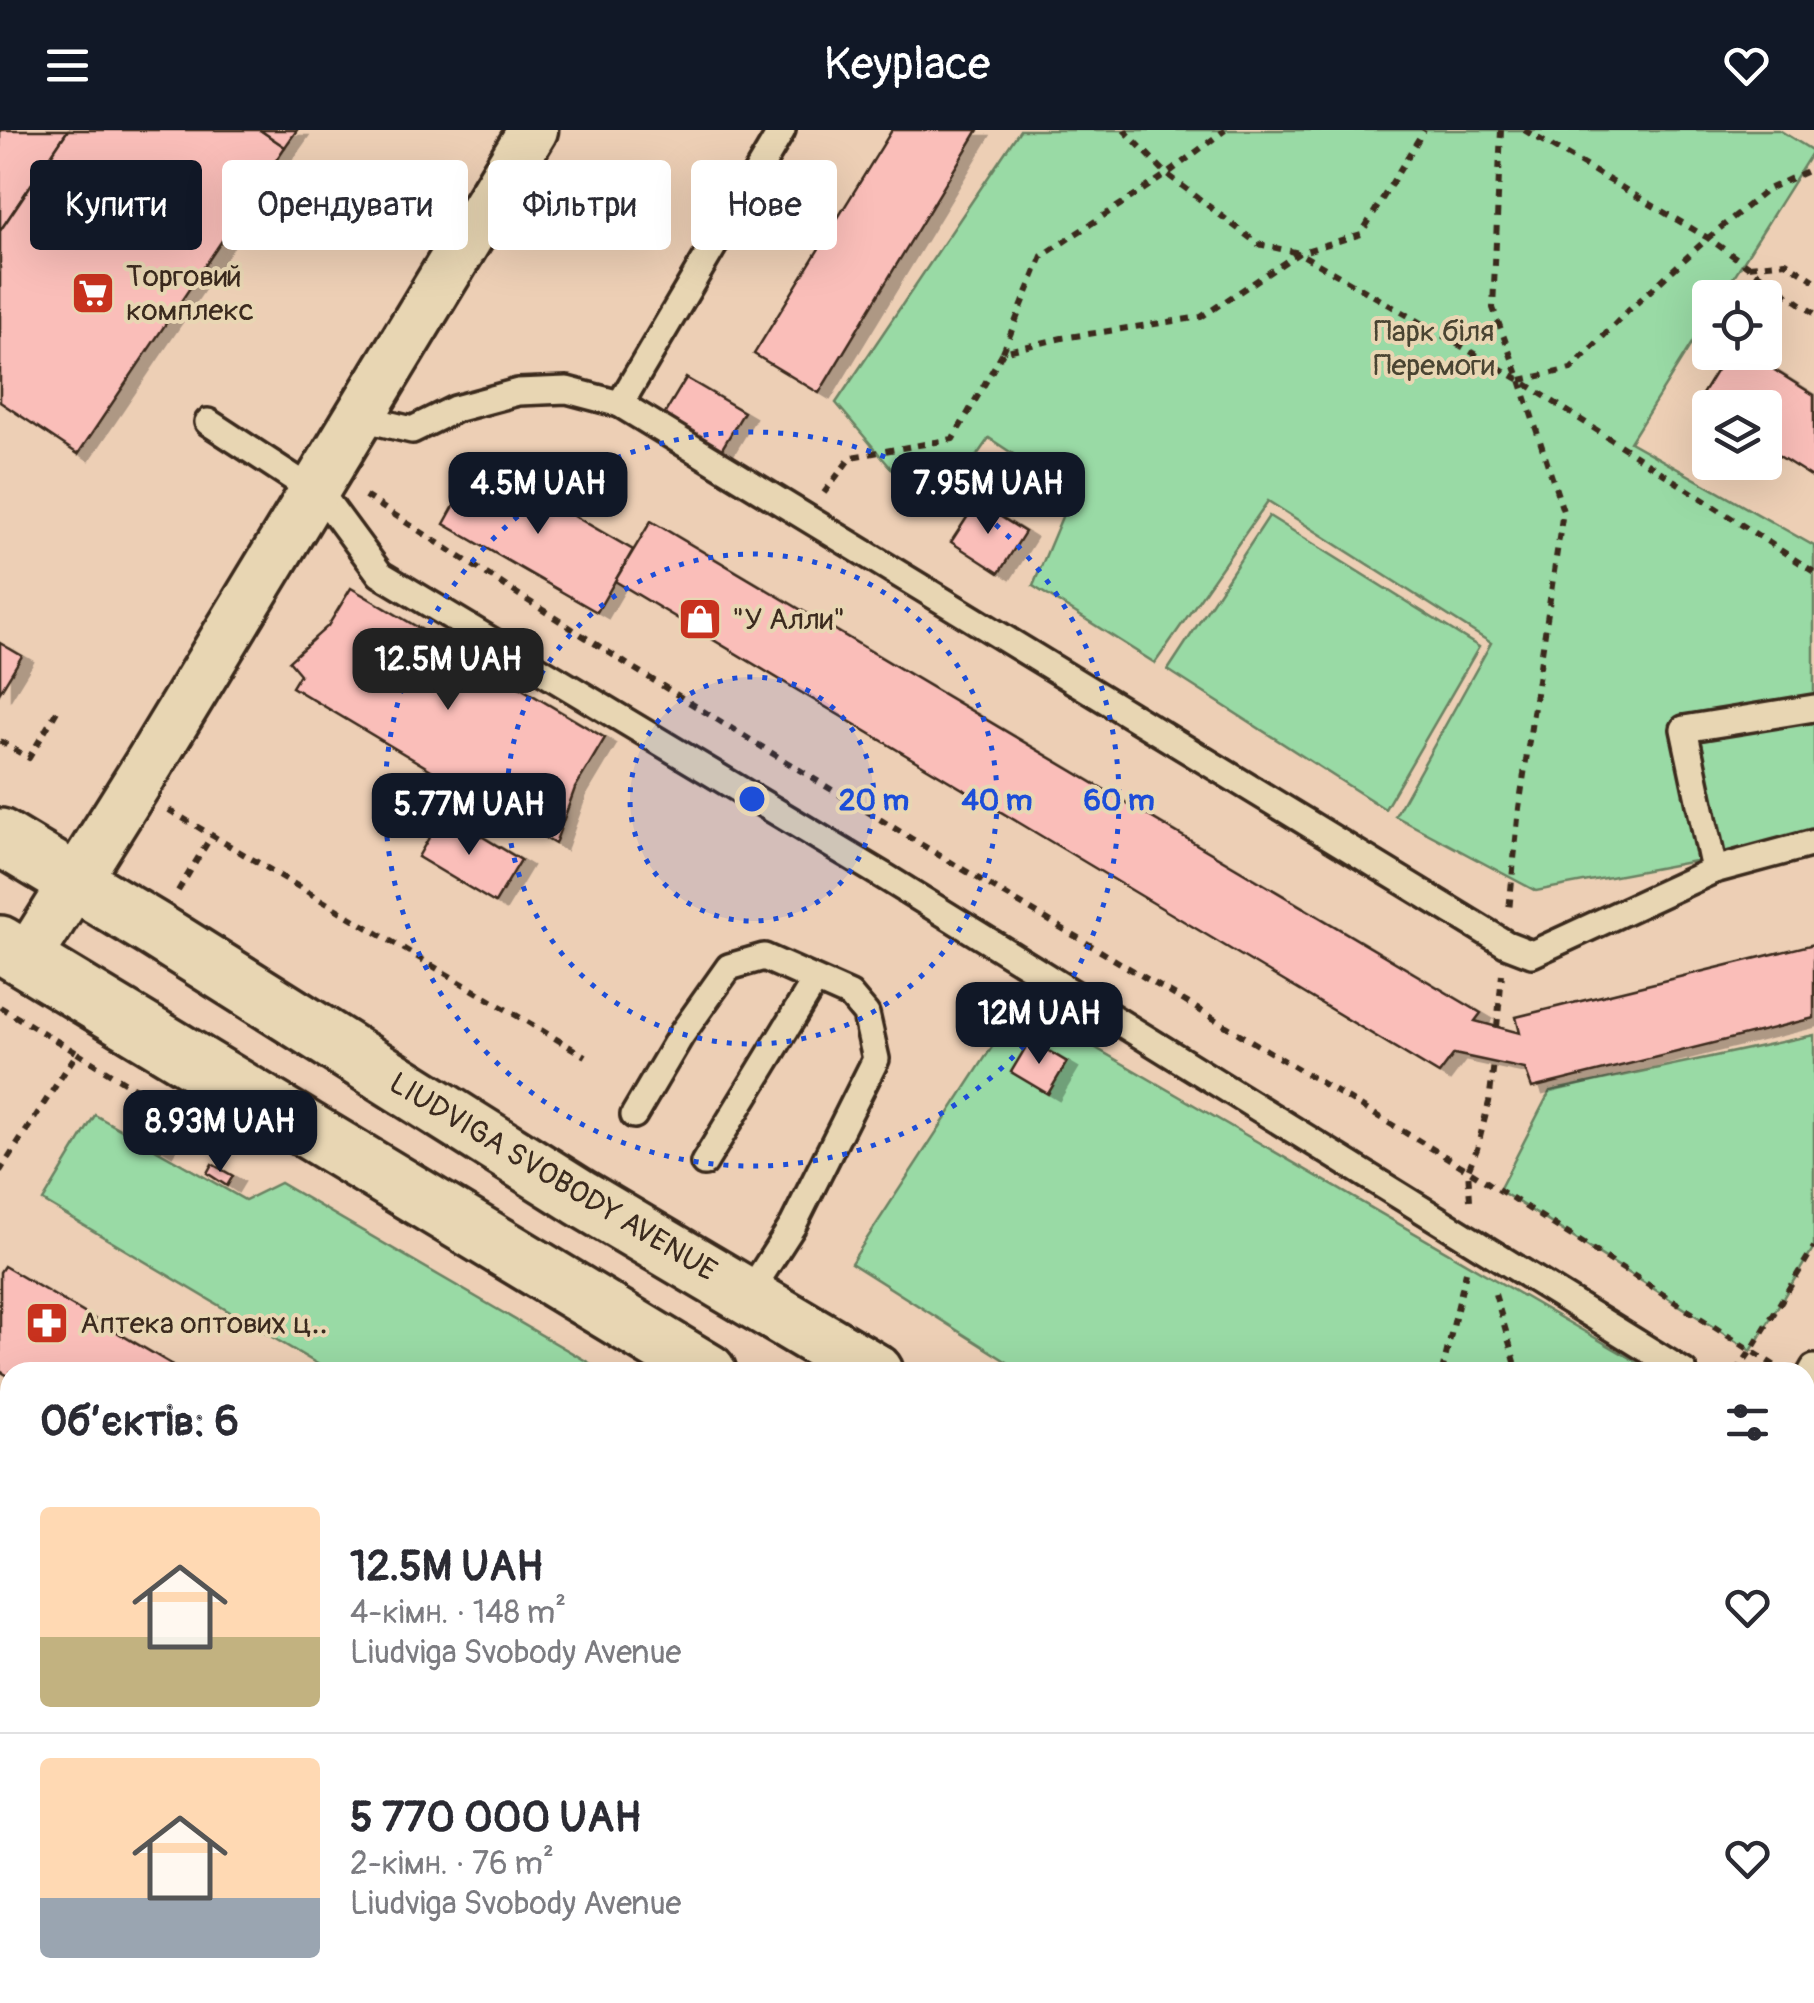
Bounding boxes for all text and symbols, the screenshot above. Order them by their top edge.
text: Keyplace [824,37,990,93]
icon: menu [40,38,95,93]
icon: heart [1719,38,1774,93]
chip: Купити [30,160,202,250]
chip: Орендувати [222,160,468,250]
chip: Фільтри [488,160,671,250]
chip: Нове [691,160,837,250]
place label: Торговий комплекс [126,258,254,329]
supermarket icon: Торговий комплекс [70,270,116,316]
map controls [1692,280,1782,480]
button: locate [1692,280,1782,370]
park label: Парк біля Перемоги [1373,313,1495,384]
button: layers [1692,390,1782,480]
pin: 4.5M UAH [435,452,641,537]
pin: 7.95M UAH [874,452,1102,537]
text: 4.5M UAH [470,464,606,504]
text: 7.95M UAH [913,464,1063,504]
shop icon: "У Алли" [677,596,723,642]
place label: "У Алли" [732,601,845,638]
pin: 12.5M UAH [334,628,562,713]
text: 12.5M UAH [375,640,521,680]
pin: 5.77M UAH [355,773,583,858]
centre of rings [734,781,770,817]
text: 20 m [839,782,909,819]
text: 40 m [961,782,1033,819]
text: 60 m [1083,782,1155,819]
text: 5.77M UAH [394,785,544,825]
pin: 12M UAH [947,982,1131,1067]
text: 12M UAH [978,994,1100,1034]
street label: LIUDVIGA SVOBODY AVENUE [383,1065,723,1289]
pin: 8.93M UAH [106,1090,334,1175]
text: 8.93M UAH [145,1102,295,1142]
pharmacy icon: Аптека оптових ц‥ [24,1300,70,1346]
place label: Аптека оптових ц‥ [80,1305,328,1342]
icon: filters [1720,1395,1775,1450]
text: Об’єктів: 6 [40,1396,239,1448]
text: 12.5M UAH [350,1541,543,1593]
icon: home [120,1547,240,1667]
icon: heart [1720,1580,1775,1635]
text: 4-кімн. · 148 m² [350,1593,566,1633]
text: Liudviga Svobody Avenue [350,1633,681,1673]
text: 5 770 000 UAH [350,1792,641,1844]
icon: home [120,1798,240,1918]
icon: heart [1720,1831,1775,1886]
text: 2-кімн. · 76 m² [350,1844,554,1884]
text: Liudviga Svobody Avenue [350,1884,681,1924]

